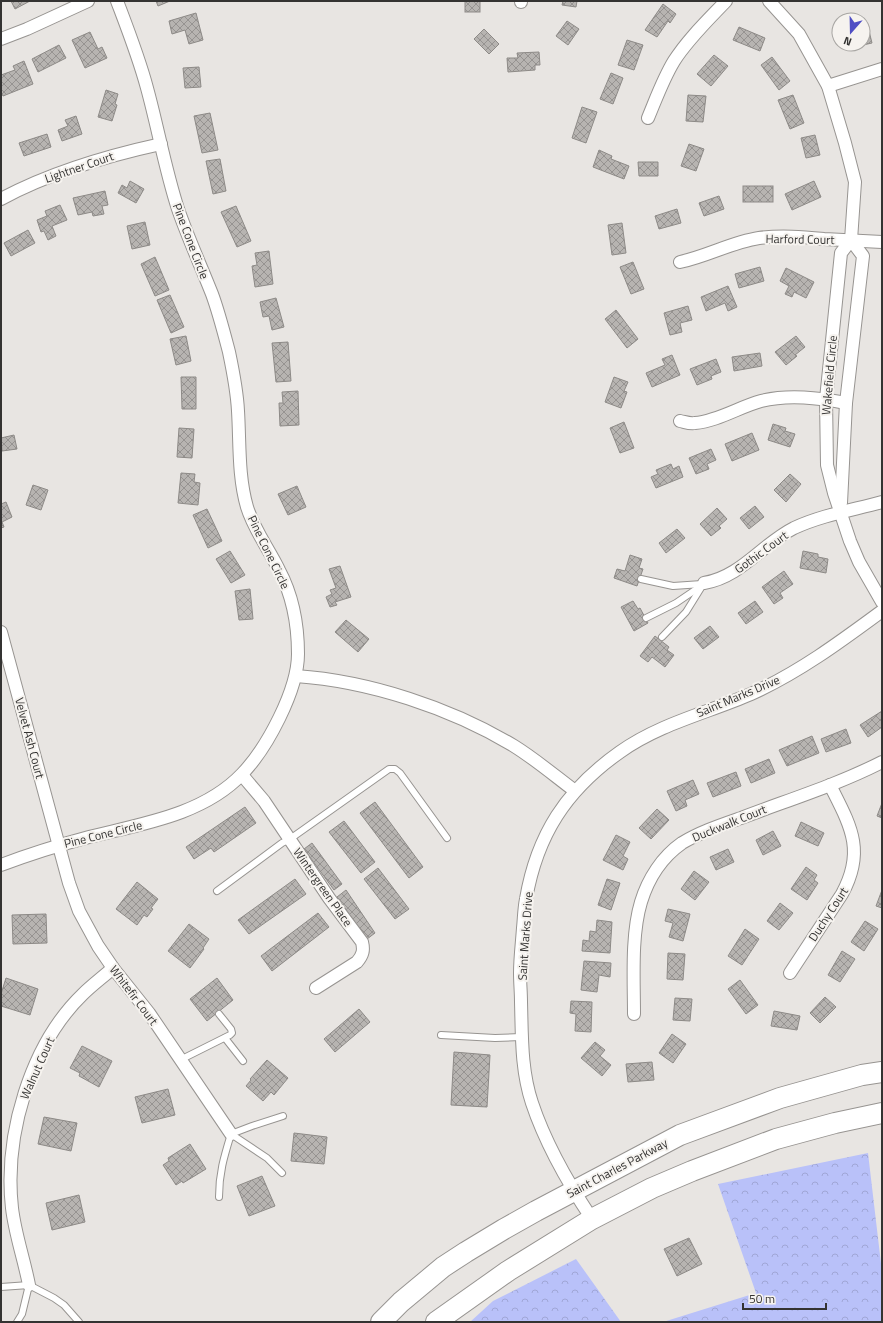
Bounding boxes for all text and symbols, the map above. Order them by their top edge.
north arrow [831,12,871,52]
text: N [841,33,854,50]
street label: Lightner Court [42,146,117,188]
street label: Pine Cone Circle [168,200,214,282]
street label: Harford Court [765,229,835,249]
street label: Wakefield Circle [816,334,842,416]
street label: Pine Cone Circle [243,512,295,592]
street label: Gothic Court [730,526,792,578]
street label: Saint Marks Drive [693,670,783,722]
street label: Velvet Ash Court [10,695,50,781]
street label: Duckwalk Court [689,799,770,847]
street label: Pine Cone Circle [62,815,144,853]
street label: Wintergreen Place [289,844,357,930]
street label: Duchy Court [803,882,853,945]
street label: Saint Marks Drive [512,891,538,981]
street label: Whitefir Court [105,961,163,1030]
street label: Walnut Court [15,1033,59,1102]
street label: Saint Charles Parkway [563,1133,671,1203]
scale bar [743,1285,826,1311]
text: 50 m [749,1289,775,1308]

